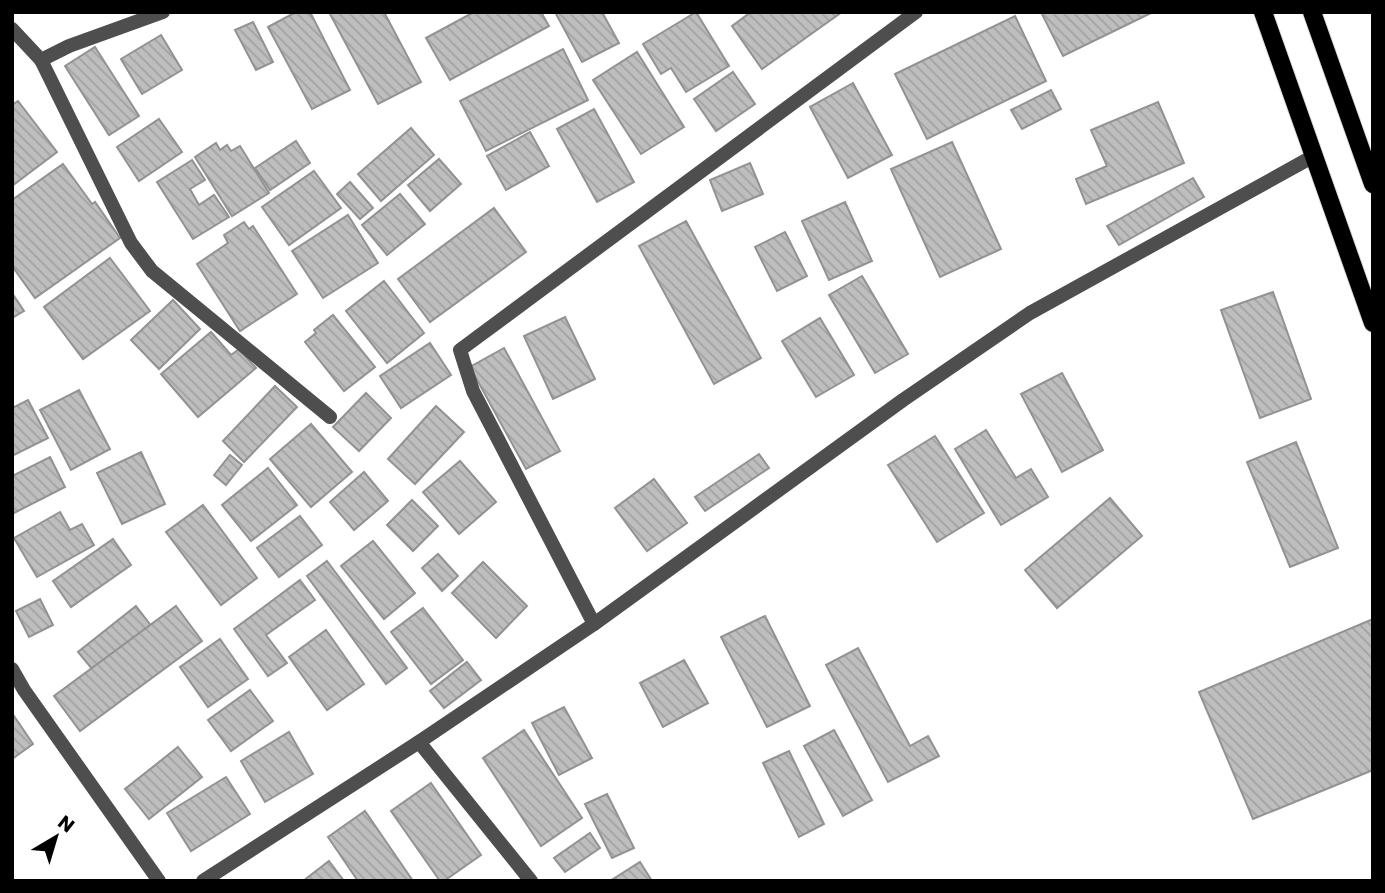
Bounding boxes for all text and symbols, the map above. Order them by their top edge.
north arrow [21,802,91,872]
text: N [52,809,80,839]

